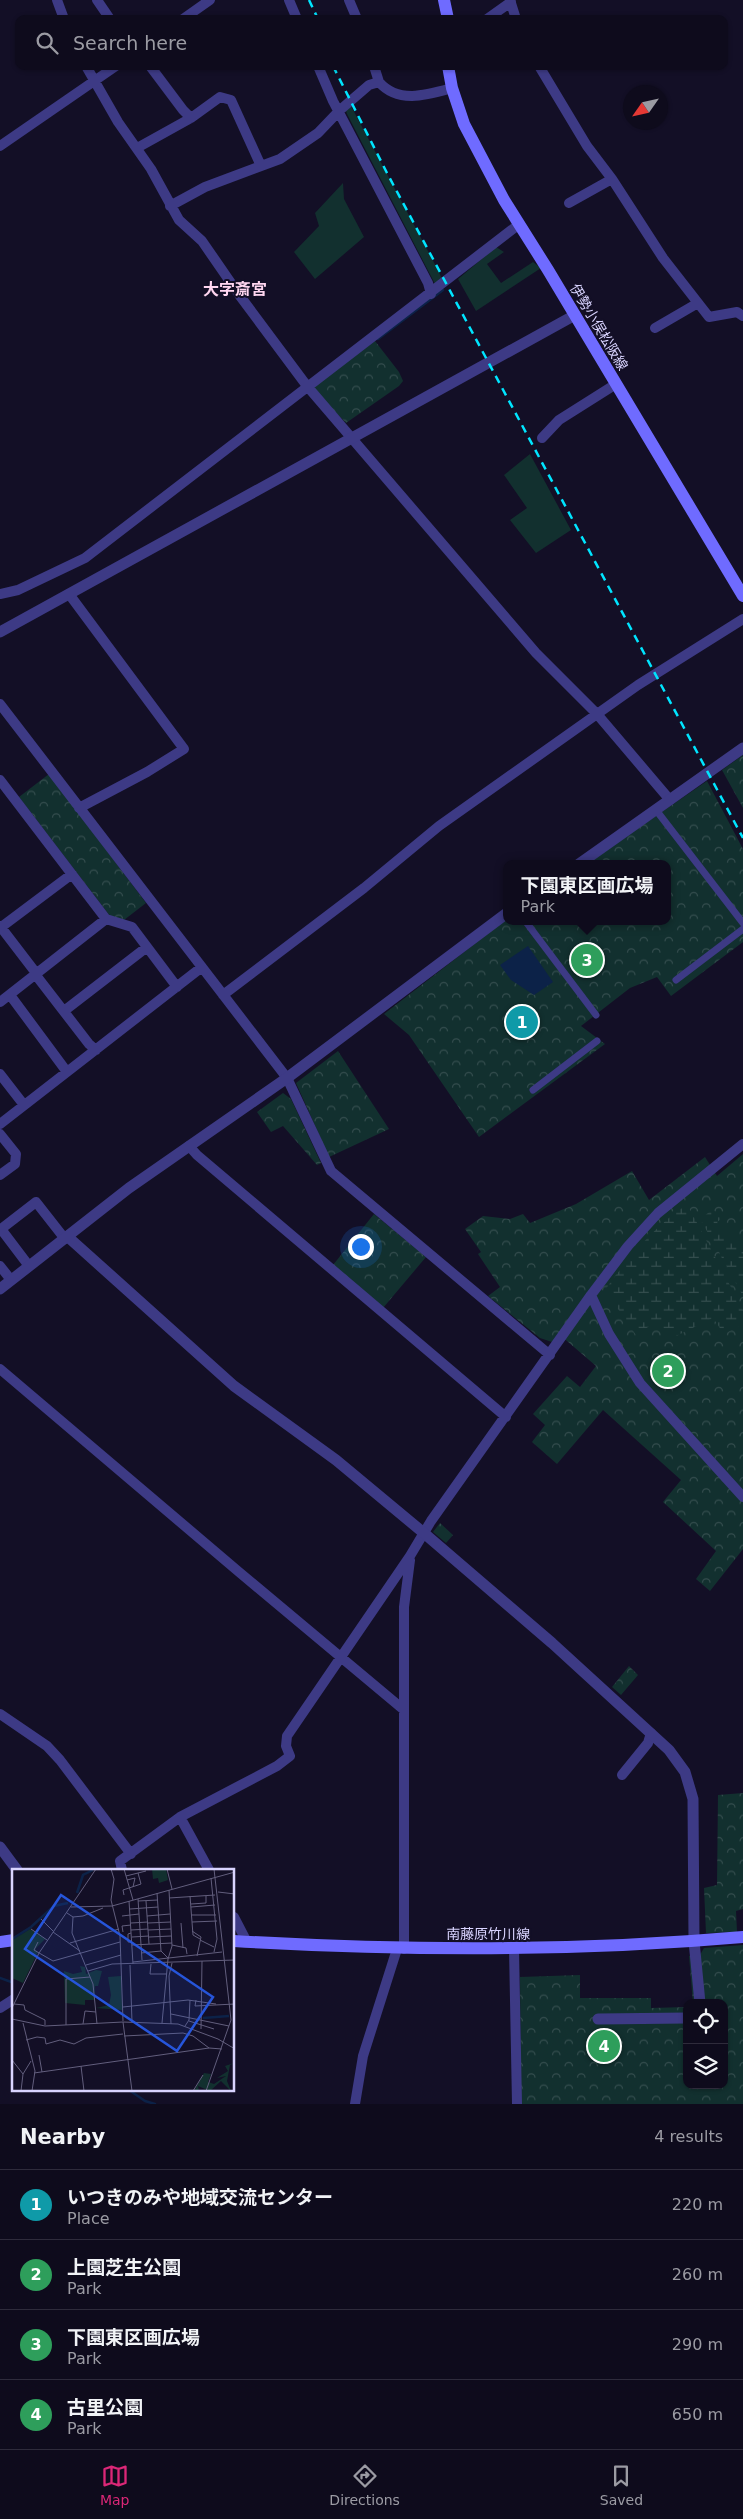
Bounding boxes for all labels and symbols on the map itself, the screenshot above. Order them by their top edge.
north arrow [623,85,668,130]
district label: 大字斎宮 [203,280,267,299]
street label: 伊勢小俣松阪線 [567,281,631,373]
pin: 3 [571,941,603,979]
pin: 1 [506,1003,538,1041]
your location [348,1234,374,1260]
pin: 2 [652,1352,684,1390]
inset map [12,1869,235,2092]
street label: 南藤原竹川線 [446,1926,530,1942]
pin: 4 [588,2027,620,2065]

